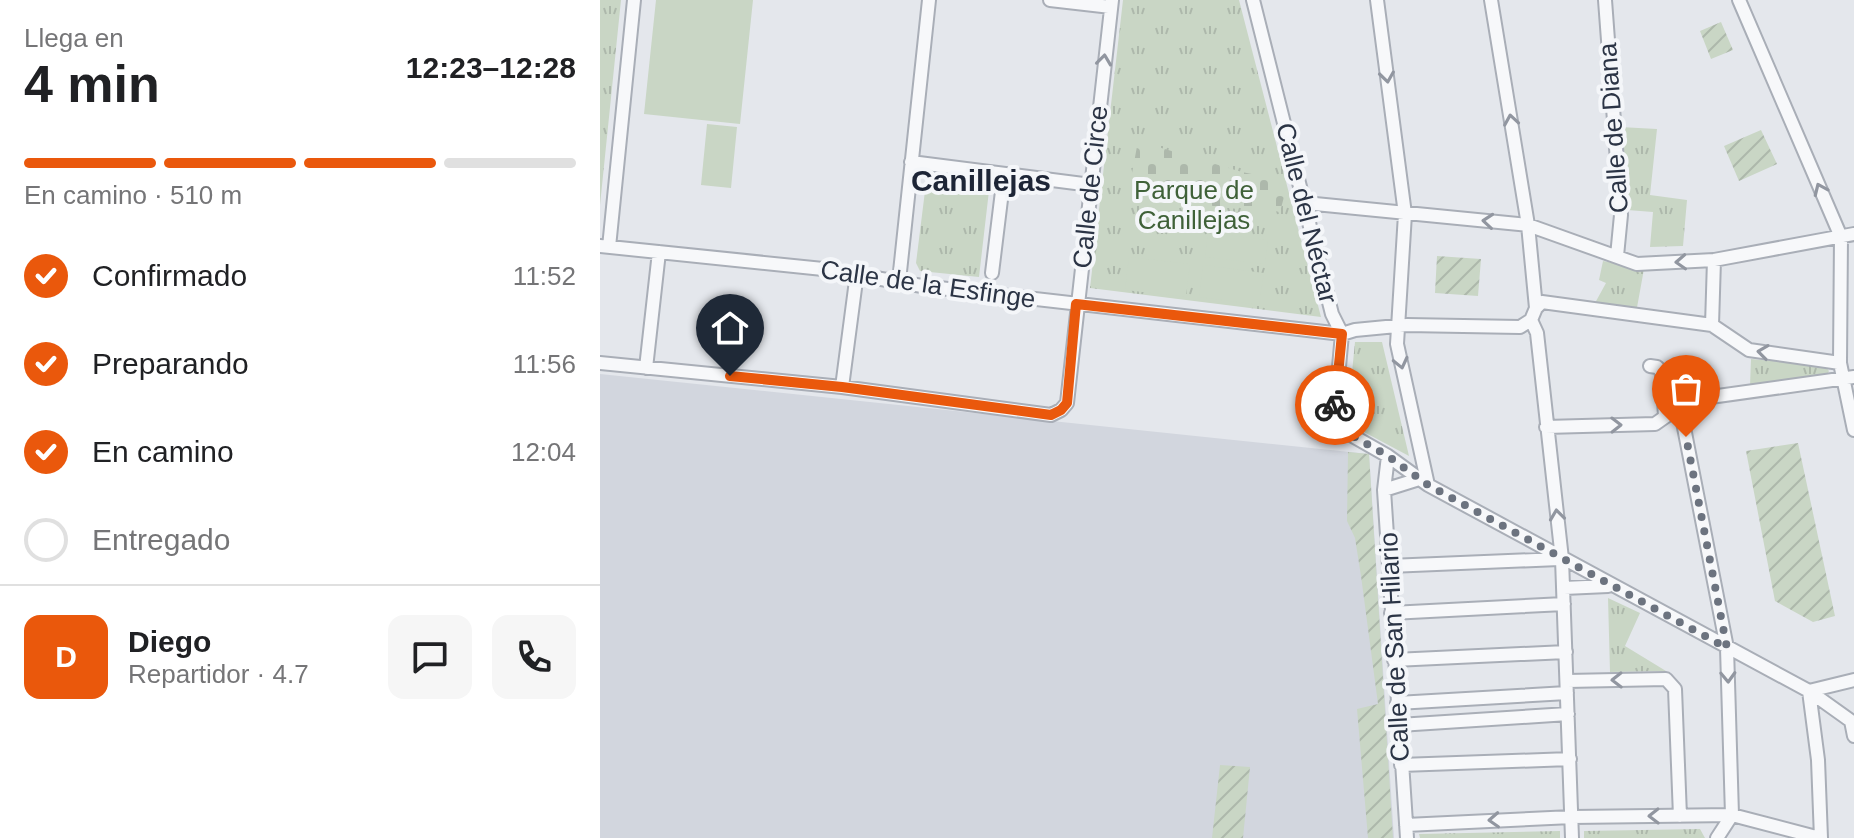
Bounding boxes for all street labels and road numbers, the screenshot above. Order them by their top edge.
street label: Calle de Diana [1592,41,1634,214]
street label: Calle de Circe [1067,104,1113,270]
street label: Calle del Néctar [1270,120,1344,307]
street label: Calle de la Esfinge [819,254,1037,314]
street label: Calle de San Hilario [1373,531,1415,763]

